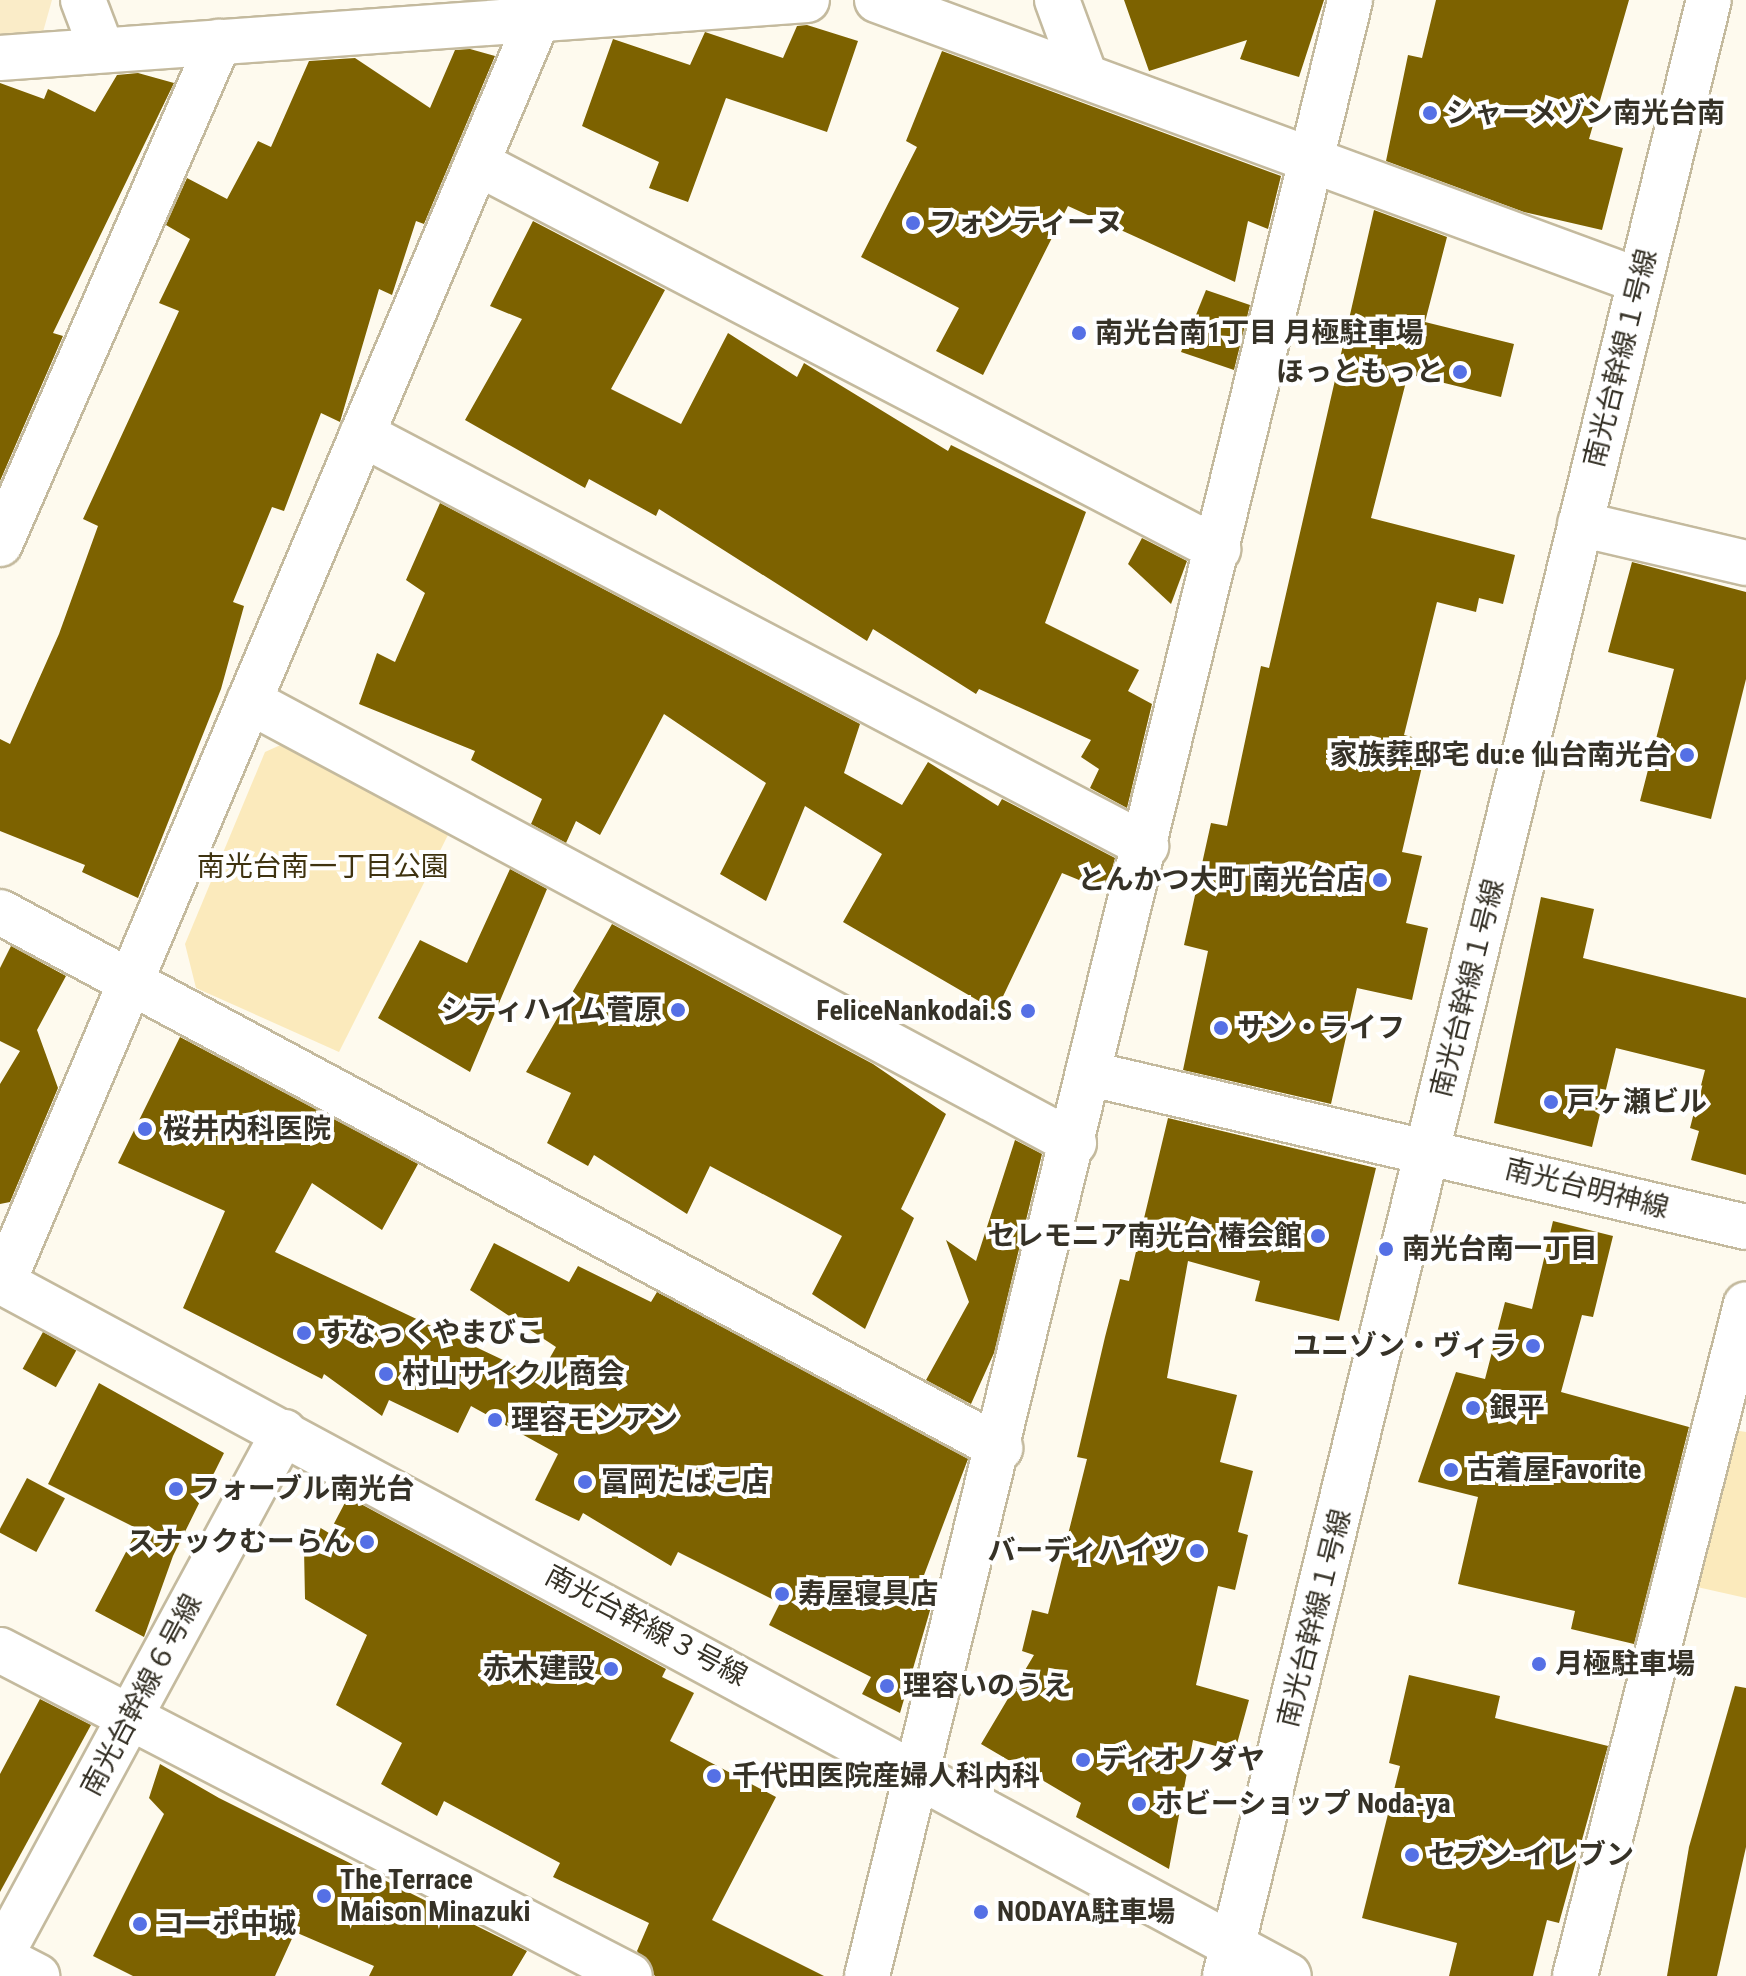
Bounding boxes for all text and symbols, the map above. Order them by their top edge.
place label: シャーメゾン南光台南 [1446,96,1726,130]
marker: シャーメゾン南光台南 [1421,104,1439,122]
place label: フォンティーヌ [929,206,1125,240]
marker: フォンティーヌ [904,214,922,232]
street label: 南光台幹線１号線 [1578,245,1664,471]
place label: 南光台南1丁目 月極駐車場 [1095,316,1424,350]
marker: 南光台南1丁目 月極駐車場 [1070,324,1088,342]
place label: ほっともっと [1276,355,1444,389]
marker: ほっともっと [1451,363,1469,381]
place label: 家族葬邸宅 du:e 仙台南光台 [1329,738,1671,772]
marker: 家族葬邸宅 du:e 仙台南光台 [1678,746,1696,764]
park label: 南光台南一丁目公園 [197,850,449,884]
place label: とんかつ大町 南光台店 [1078,863,1364,897]
marker: とんかつ大町 南光台店 [1371,871,1389,889]
street label: 南光台幹線１号線 [1425,875,1511,1101]
place label: シティハイム菅原 [438,993,662,1027]
place label: FeliceNankodai.S [816,994,1012,1028]
marker: シティハイム菅原 [669,1001,687,1019]
marker: FeliceNankodai.S [1019,1002,1037,1020]
place label: サン・ライフ [1237,1011,1405,1045]
marker: サン・ライフ [1212,1019,1230,1037]
place label: 戸ヶ瀬ビル [1567,1085,1707,1119]
marker: 戸ヶ瀬ビル [1542,1093,1560,1111]
place label: 桜井内科医院 [163,1112,331,1146]
marker: 桜井内科医院 [134,1118,156,1140]
street label: 南光台明神線 [1501,1152,1673,1226]
place label: セレモニア南光台 椿会館 [988,1219,1302,1253]
marker: セレモニア南光台 椿会館 [1309,1227,1327,1245]
place label: 南光台南一丁目 [1402,1232,1598,1266]
marker: 南光台南一丁目 [1377,1240,1395,1258]
place label: すなっくやまびこ [320,1316,544,1350]
marker: すなっくやまびこ [295,1324,313,1342]
place label: ユニゾン・ヴィラ [1293,1329,1517,1363]
marker: ユニゾン・ヴィラ [1524,1337,1542,1355]
place label: 村山サイクル商会 [402,1357,626,1391]
marker: 村山サイクル商会 [377,1365,395,1383]
place label: 銀平 [1489,1391,1545,1425]
marker: 銀平 [1464,1399,1482,1417]
place label: 理容モンアン [511,1403,679,1437]
marker: 理容モンアン [486,1411,504,1429]
place label: 古着屋Favorite [1467,1453,1641,1487]
marker: 古着屋Favorite [1442,1461,1460,1479]
place label: 冨岡たばこ店 [601,1465,769,1499]
place label: フォーブル南光台 [192,1472,416,1506]
marker: 冨岡たばこ店 [576,1473,594,1491]
marker: フォーブル南光台 [167,1480,185,1498]
street label: 南光台幹線１号線 [1272,1505,1358,1731]
place label: スナックむーらん [127,1525,351,1559]
marker: スナックむーらん [358,1533,376,1551]
place label: バーディハイツ [985,1534,1181,1568]
marker: バーディハイツ [1188,1542,1206,1560]
street label: 南光台幹線３号線 [539,1559,753,1693]
place label: 寿屋寝具店 [798,1577,938,1611]
marker: 寿屋寝具店 [773,1585,791,1603]
street label: 南光台幹線６号線 [75,1588,209,1802]
place label: 月極駐車場 [1555,1647,1695,1681]
place label: 赤木建設 [483,1652,595,1686]
marker: 月極駐車場 [1530,1655,1548,1673]
marker: 赤木建設 [602,1660,620,1678]
place label: 理容いのうえ [903,1669,1071,1703]
marker: 理容いのうえ [878,1677,896,1695]
place label: ディオノダヤ [1099,1743,1267,1777]
marker: ディオノダヤ [1074,1751,1092,1769]
place label: 千代田医院産婦人科内科 [732,1759,1040,1793]
marker: 千代田医院産婦人科内科 [703,1765,725,1787]
place label: ホビーショップ Noda-ya [1155,1787,1451,1821]
marker: ホビーショップ Noda-ya [1130,1795,1148,1813]
place label: セブン-イレブン [1428,1838,1634,1872]
marker: セブン-イレブン [1403,1846,1421,1864]
place label: The Terrace Maison Minazuki [340,1863,530,1929]
marker: The Terrace Maison Minazuki [315,1887,333,1905]
place label: NODAYA駐車場 [997,1895,1175,1929]
marker: NODAYA駐車場 [972,1903,990,1921]
place label: コーポ中城 [156,1907,296,1941]
marker: コーポ中城 [131,1915,149,1933]

